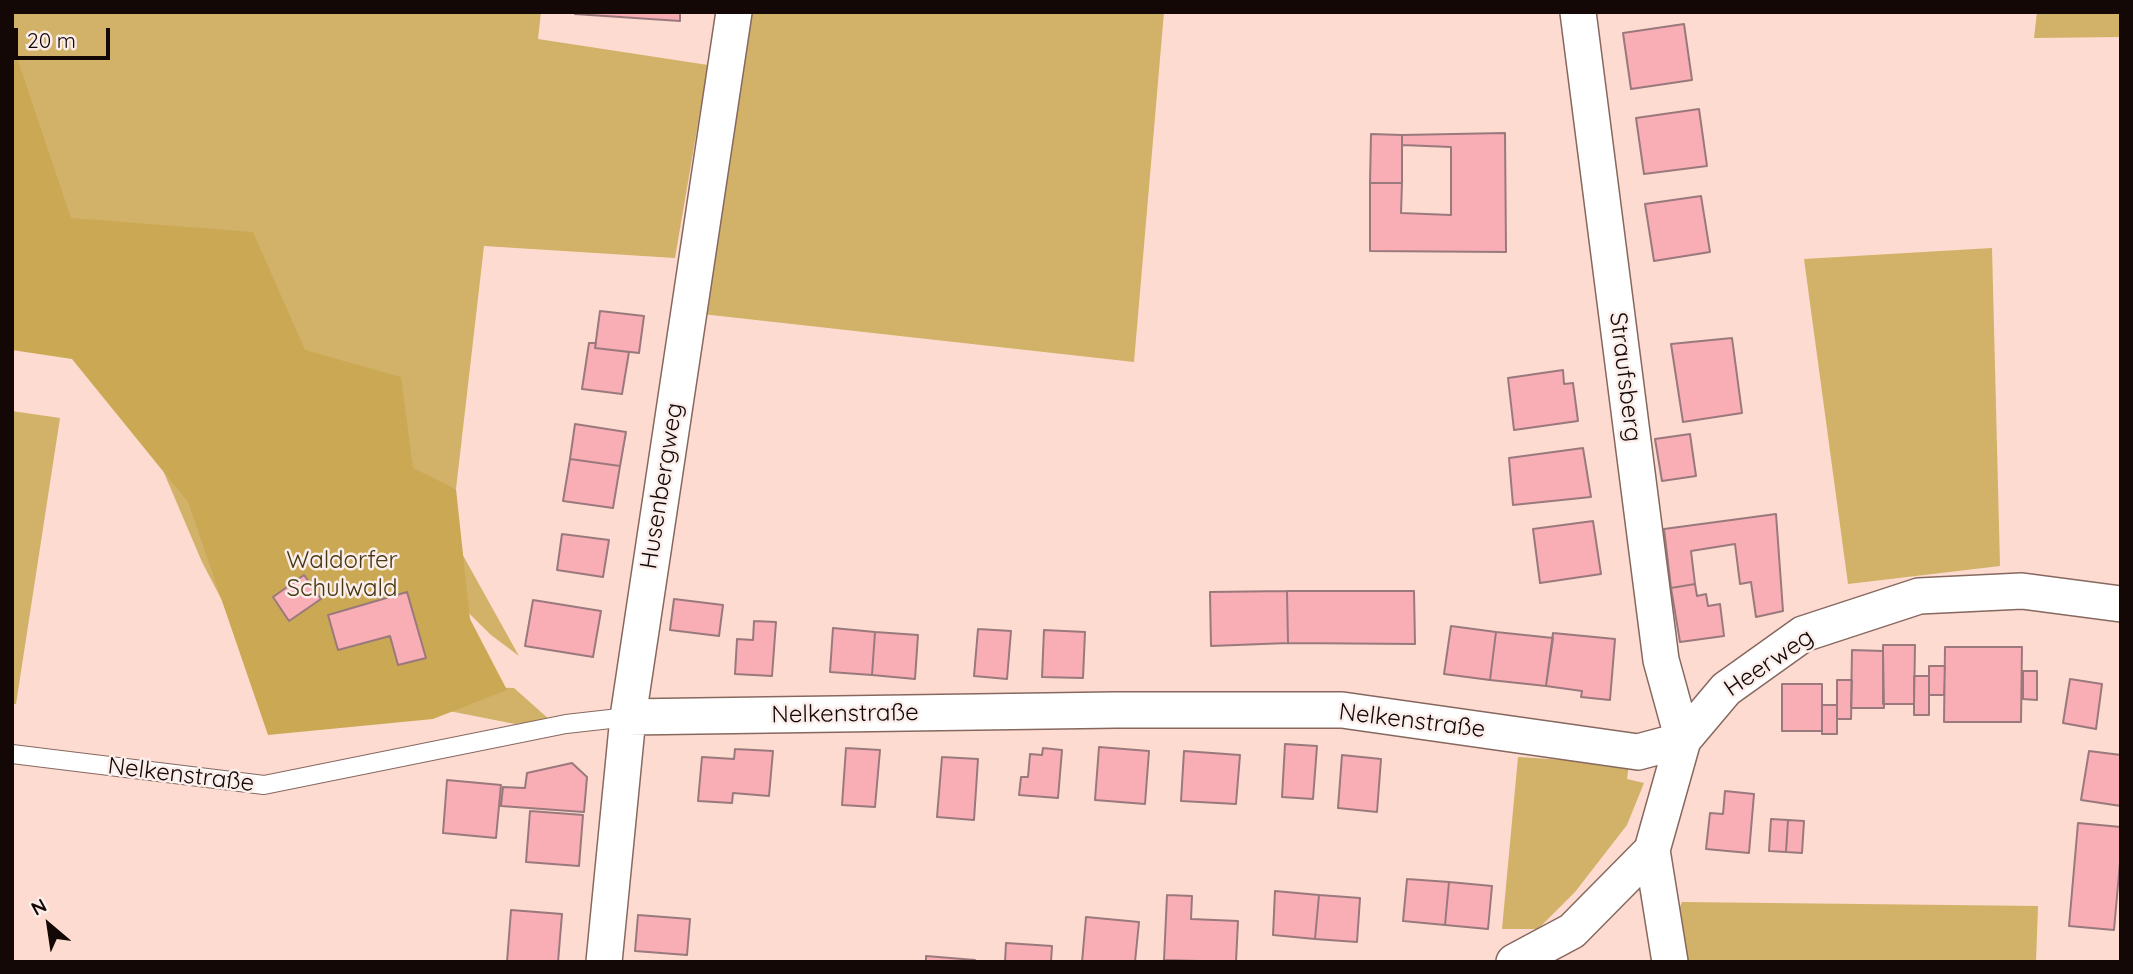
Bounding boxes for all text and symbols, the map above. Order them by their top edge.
scale bar [18,14,114,58]
text: 20 m [27,27,76,53]
street label: Straufsberg [1603,311,1647,443]
street label: Husenbergweg [635,401,689,571]
park label: Waldorfer Schulwald [286,547,398,603]
street label: Heerweg [1719,623,1819,703]
street label: Nelkenstraße [771,698,919,730]
street label: Nelkenstraße [1337,698,1487,744]
street label: Nelkenstraße [106,752,256,798]
north arrow [14,890,84,960]
text: N [27,893,51,921]

